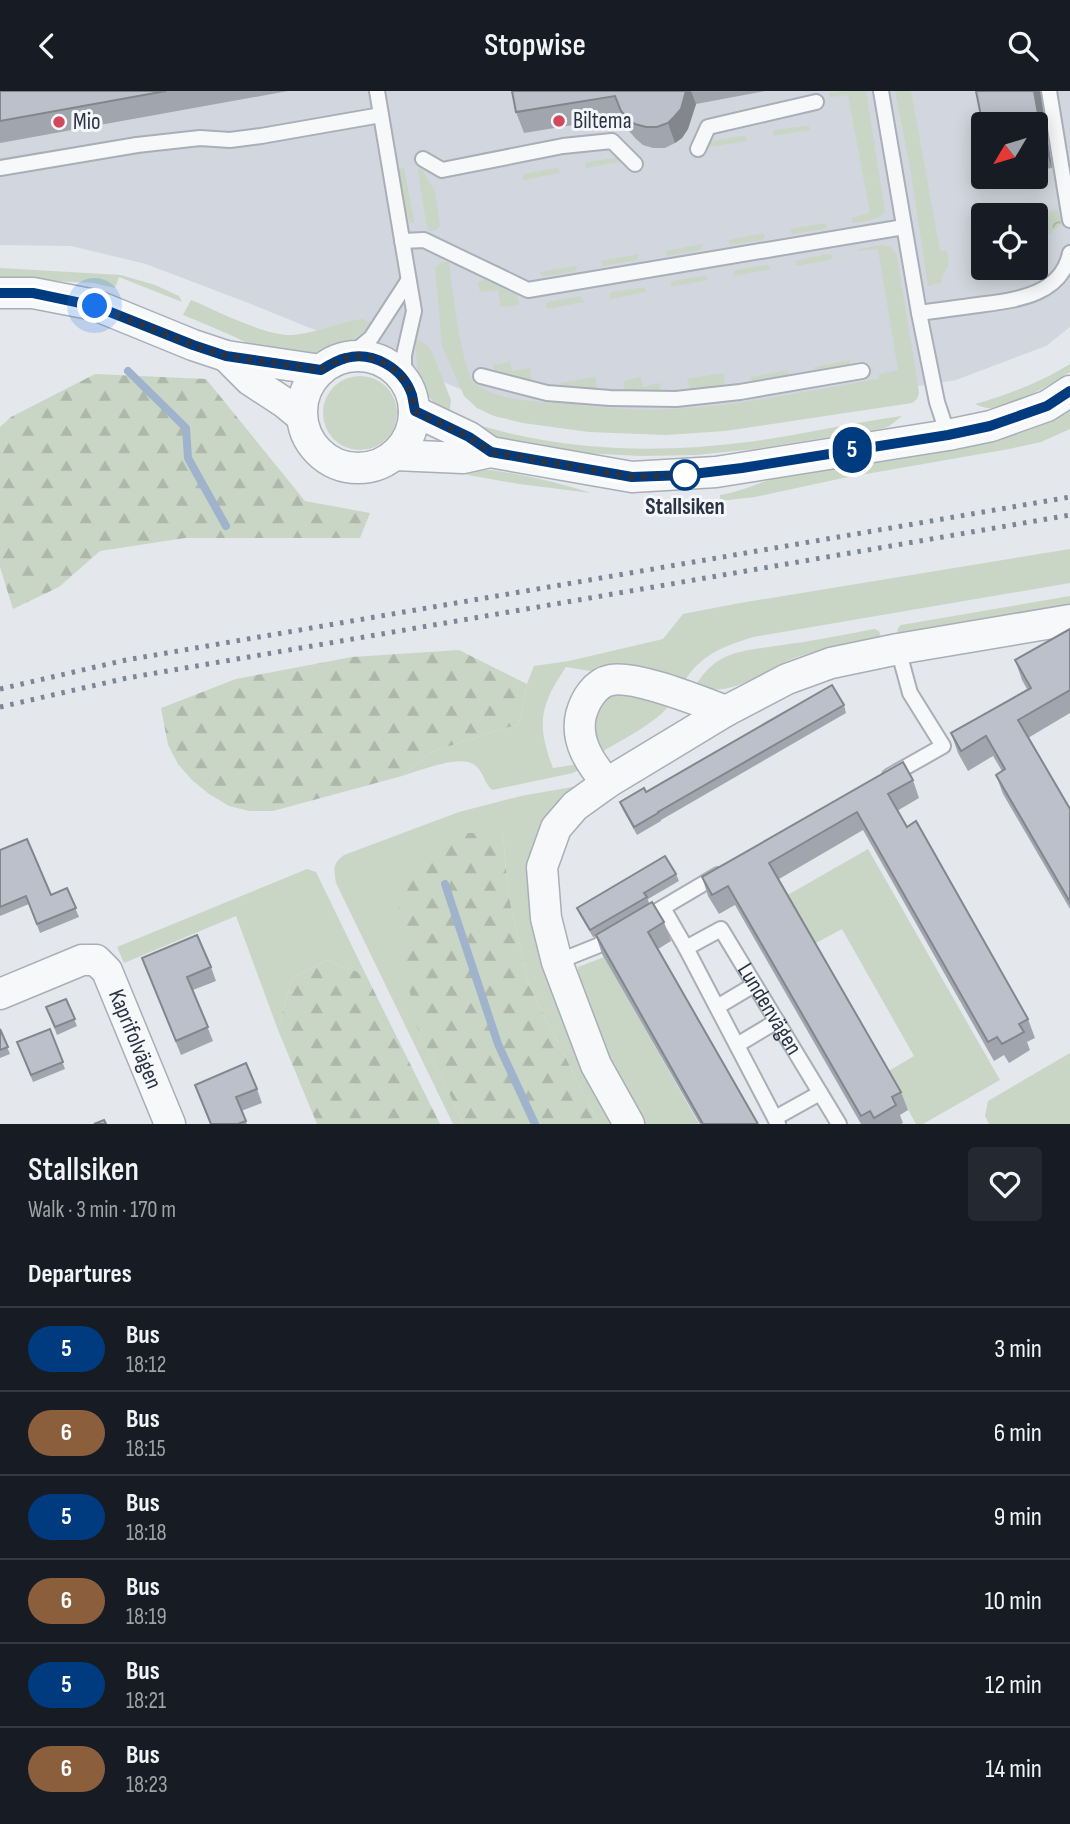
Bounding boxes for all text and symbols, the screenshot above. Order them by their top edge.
text: Stopwise [484,26,586,65]
icon: back [28,27,66,65]
icon: search [1004,27,1042,65]
place label: Biltema [573,107,632,135]
place label: Mio [73,108,101,136]
north arrow [971,112,1048,189]
map controls [971,112,1048,280]
marker: Biltema [551,113,567,129]
marker: Mio [51,114,67,130]
button: locate [971,203,1048,280]
your location [77,288,112,323]
line badge: 5 [829,427,875,473]
text: 5 [847,435,857,464]
marker: Stallsiken [670,460,700,490]
place label: Stallsiken [645,493,725,521]
street label: Lundenvägen [731,958,808,1060]
street label: Kaprifolvägen [102,985,168,1093]
button: heart [968,1147,1042,1221]
text: Stallsiken [28,1150,139,1190]
text: Walk · 3 min · 170 m [28,1196,176,1224]
text: Departures [28,1259,132,1290]
text: Bus [126,1320,160,1351]
text: 5 [61,1334,72,1363]
text: 3 min [994,1334,1042,1365]
text: 18:12 [126,1351,166,1379]
text: Bus [126,1404,160,1435]
text: 6 [61,1418,72,1447]
text: 6 min [994,1418,1042,1449]
text: 18:15 [126,1435,166,1463]
text: Bus [126,1488,160,1519]
text: 5 [61,1502,72,1531]
text: 9 min [994,1502,1042,1533]
text: 18:18 [126,1519,167,1547]
text: Bus [126,1572,160,1603]
text: 6 [61,1586,72,1615]
text: 10 min [985,1586,1042,1617]
text: 18:19 [126,1603,167,1631]
text: Bus [126,1656,160,1687]
text: 5 [61,1670,72,1699]
text: 12 min [985,1670,1042,1701]
text: 18:21 [126,1687,166,1715]
text: Bus [126,1740,160,1771]
text: 6 [61,1754,72,1783]
text: 14 min [985,1754,1042,1785]
text: 18:23 [126,1771,168,1799]

